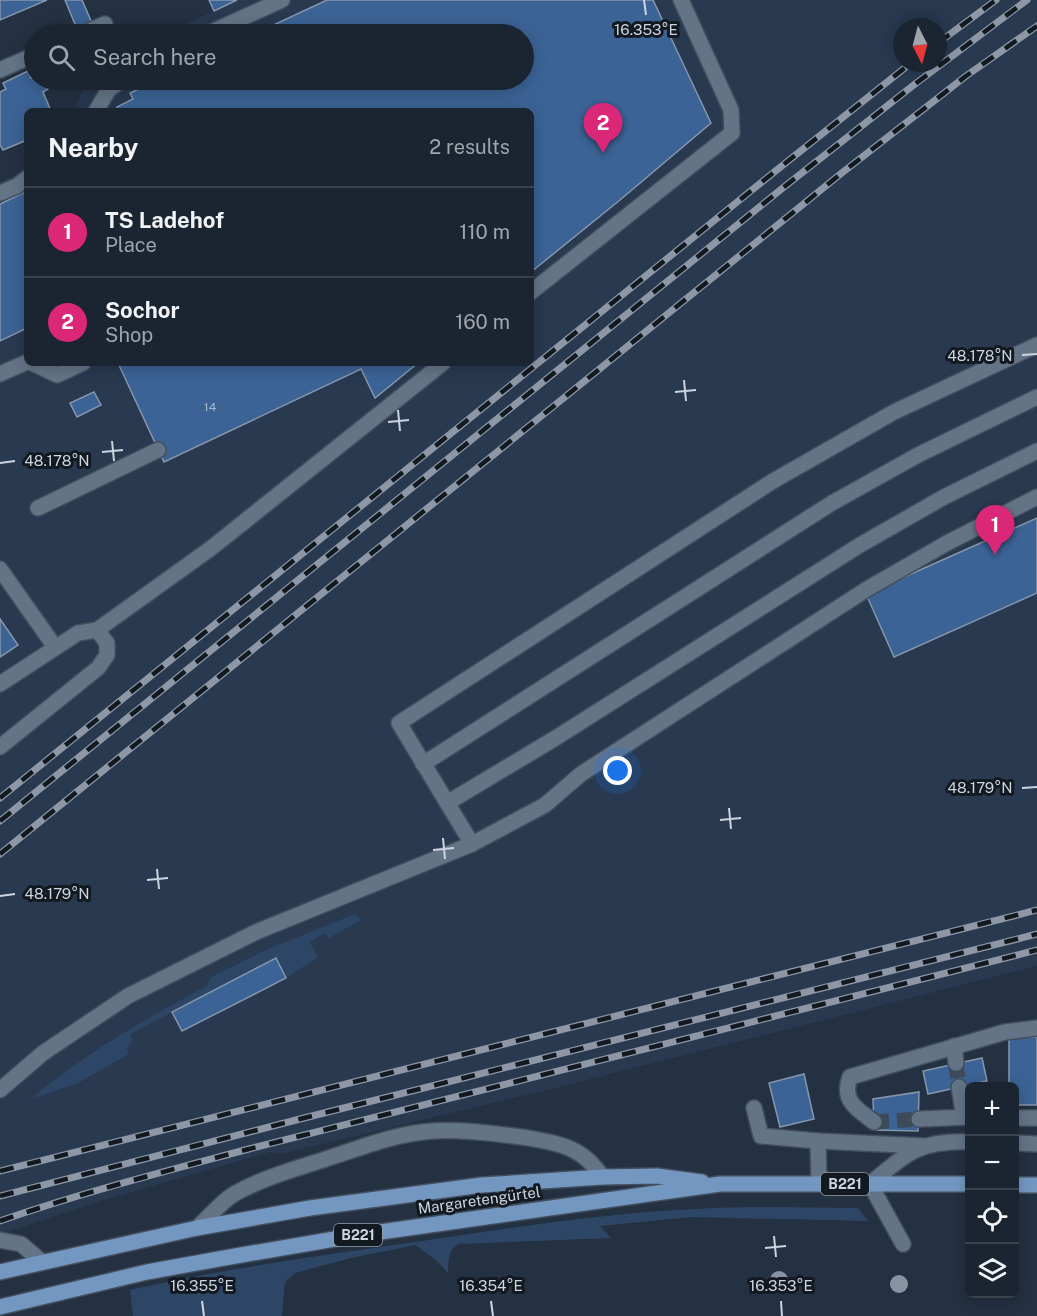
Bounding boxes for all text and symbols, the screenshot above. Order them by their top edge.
north arrow [893,18,947,72]
text: 16.353°E [614,21,678,38]
search box [24,24,534,90]
icon: search [45,41,78,74]
text: Search here [93,44,217,70]
pin: 2 [584,104,622,153]
text: Nearby [48,132,138,163]
text: 2 results [429,135,510,159]
text: TS Ladehof [105,207,224,233]
text: 1 [63,220,72,244]
text: 110 m [459,220,510,244]
text: Place [105,233,157,257]
text: Sochor [105,297,180,323]
text: 2 [61,310,74,334]
text: 160 m [455,310,510,334]
text: Shop [105,323,153,347]
text: 48.178°N [947,347,1013,364]
house number: 14 [204,400,217,414]
text: 48.178°N [24,452,90,469]
pin: 1 [976,506,1014,555]
your location [603,756,632,785]
text: 48.179°N [948,779,1012,796]
text: 48.179°N [25,885,89,902]
map controls [965,1082,1019,1298]
button: + [965,1082,1019,1136]
button: − [965,1136,1019,1190]
road number: B221 [821,1173,869,1195]
street label: Margaretengürtel [417,1183,541,1217]
button: locate [965,1190,1019,1244]
road number: B221 [334,1224,382,1246]
button: layers [965,1244,1019,1298]
text: 16.355°E [170,1277,234,1294]
text: 16.354°E [459,1277,523,1294]
text: 16.353°E [749,1277,813,1294]

